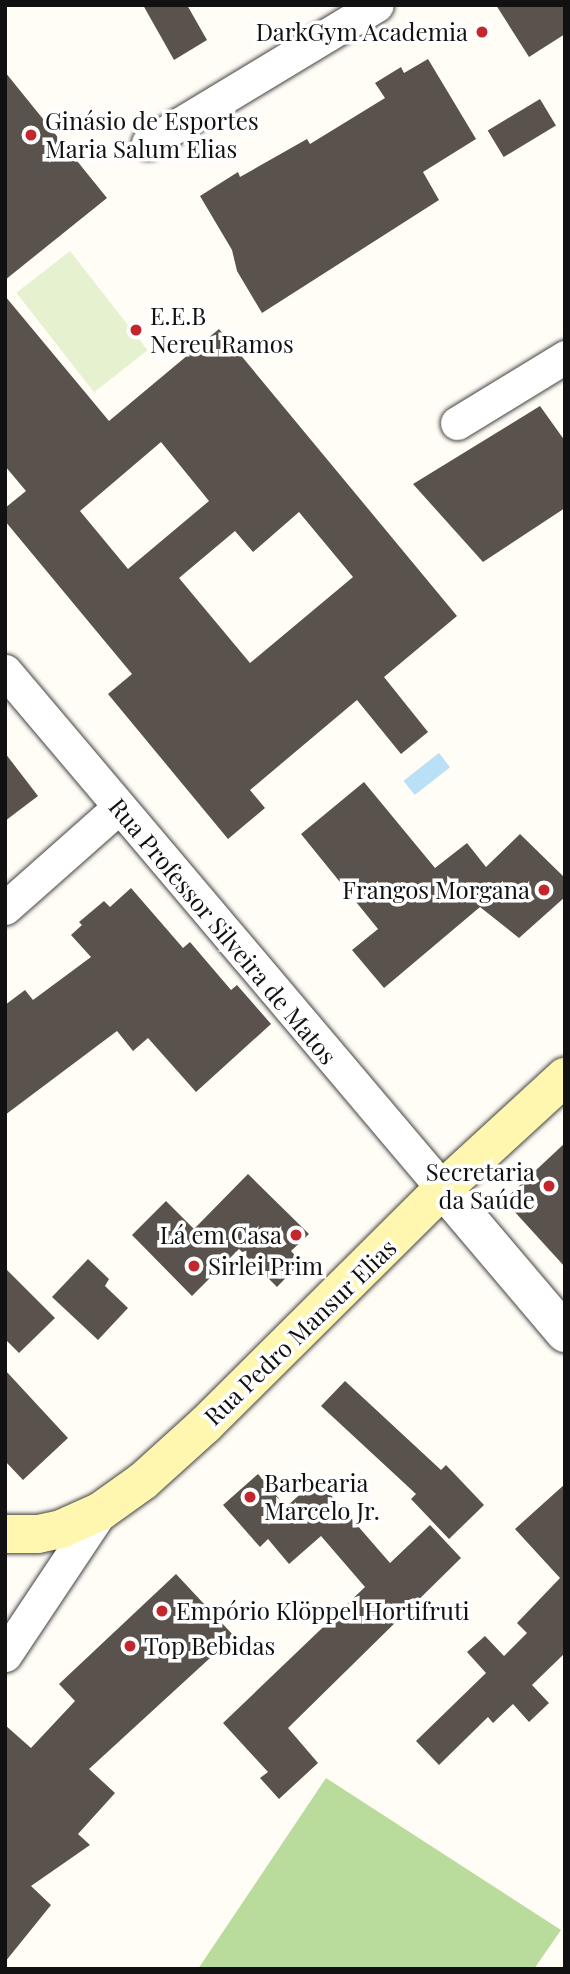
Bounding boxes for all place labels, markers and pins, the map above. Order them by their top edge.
place label: DarkGym Academia [255,18,468,46]
marker: DarkGym Academia [474,24,490,40]
place label: Ginásio de Esportes Maria Salum Elias [45,107,259,163]
marker: Ginásio de Esportes Maria Salum Elias [23,127,39,143]
place label: E.E.B Nereu Ramos [150,302,294,358]
marker: E.E.B Nereu Ramos [128,322,144,338]
place label: Frangos Morgana [342,876,530,904]
marker: Frangos Morgana [536,882,552,898]
place label: Secretaria da Saúde [426,1158,535,1214]
marker: Secretaria da Saúde [541,1178,557,1194]
place label: Lá em Casa [159,1221,282,1249]
marker: Lá em Casa [288,1227,304,1243]
place label: Sirlei Prim [208,1252,323,1280]
marker: Sirlei Prim [186,1258,202,1274]
place label: Barbearia Marcelo Jr. [264,1469,380,1525]
marker: Barbearia Marcelo Jr. [242,1489,258,1505]
place label: Empório Klöppel Hortifruti [176,1597,469,1625]
marker: Empório Klöppel Hortifruti [154,1603,170,1619]
place label: Top Bebidas [144,1632,275,1660]
marker: Top Bebidas [122,1638,138,1654]

